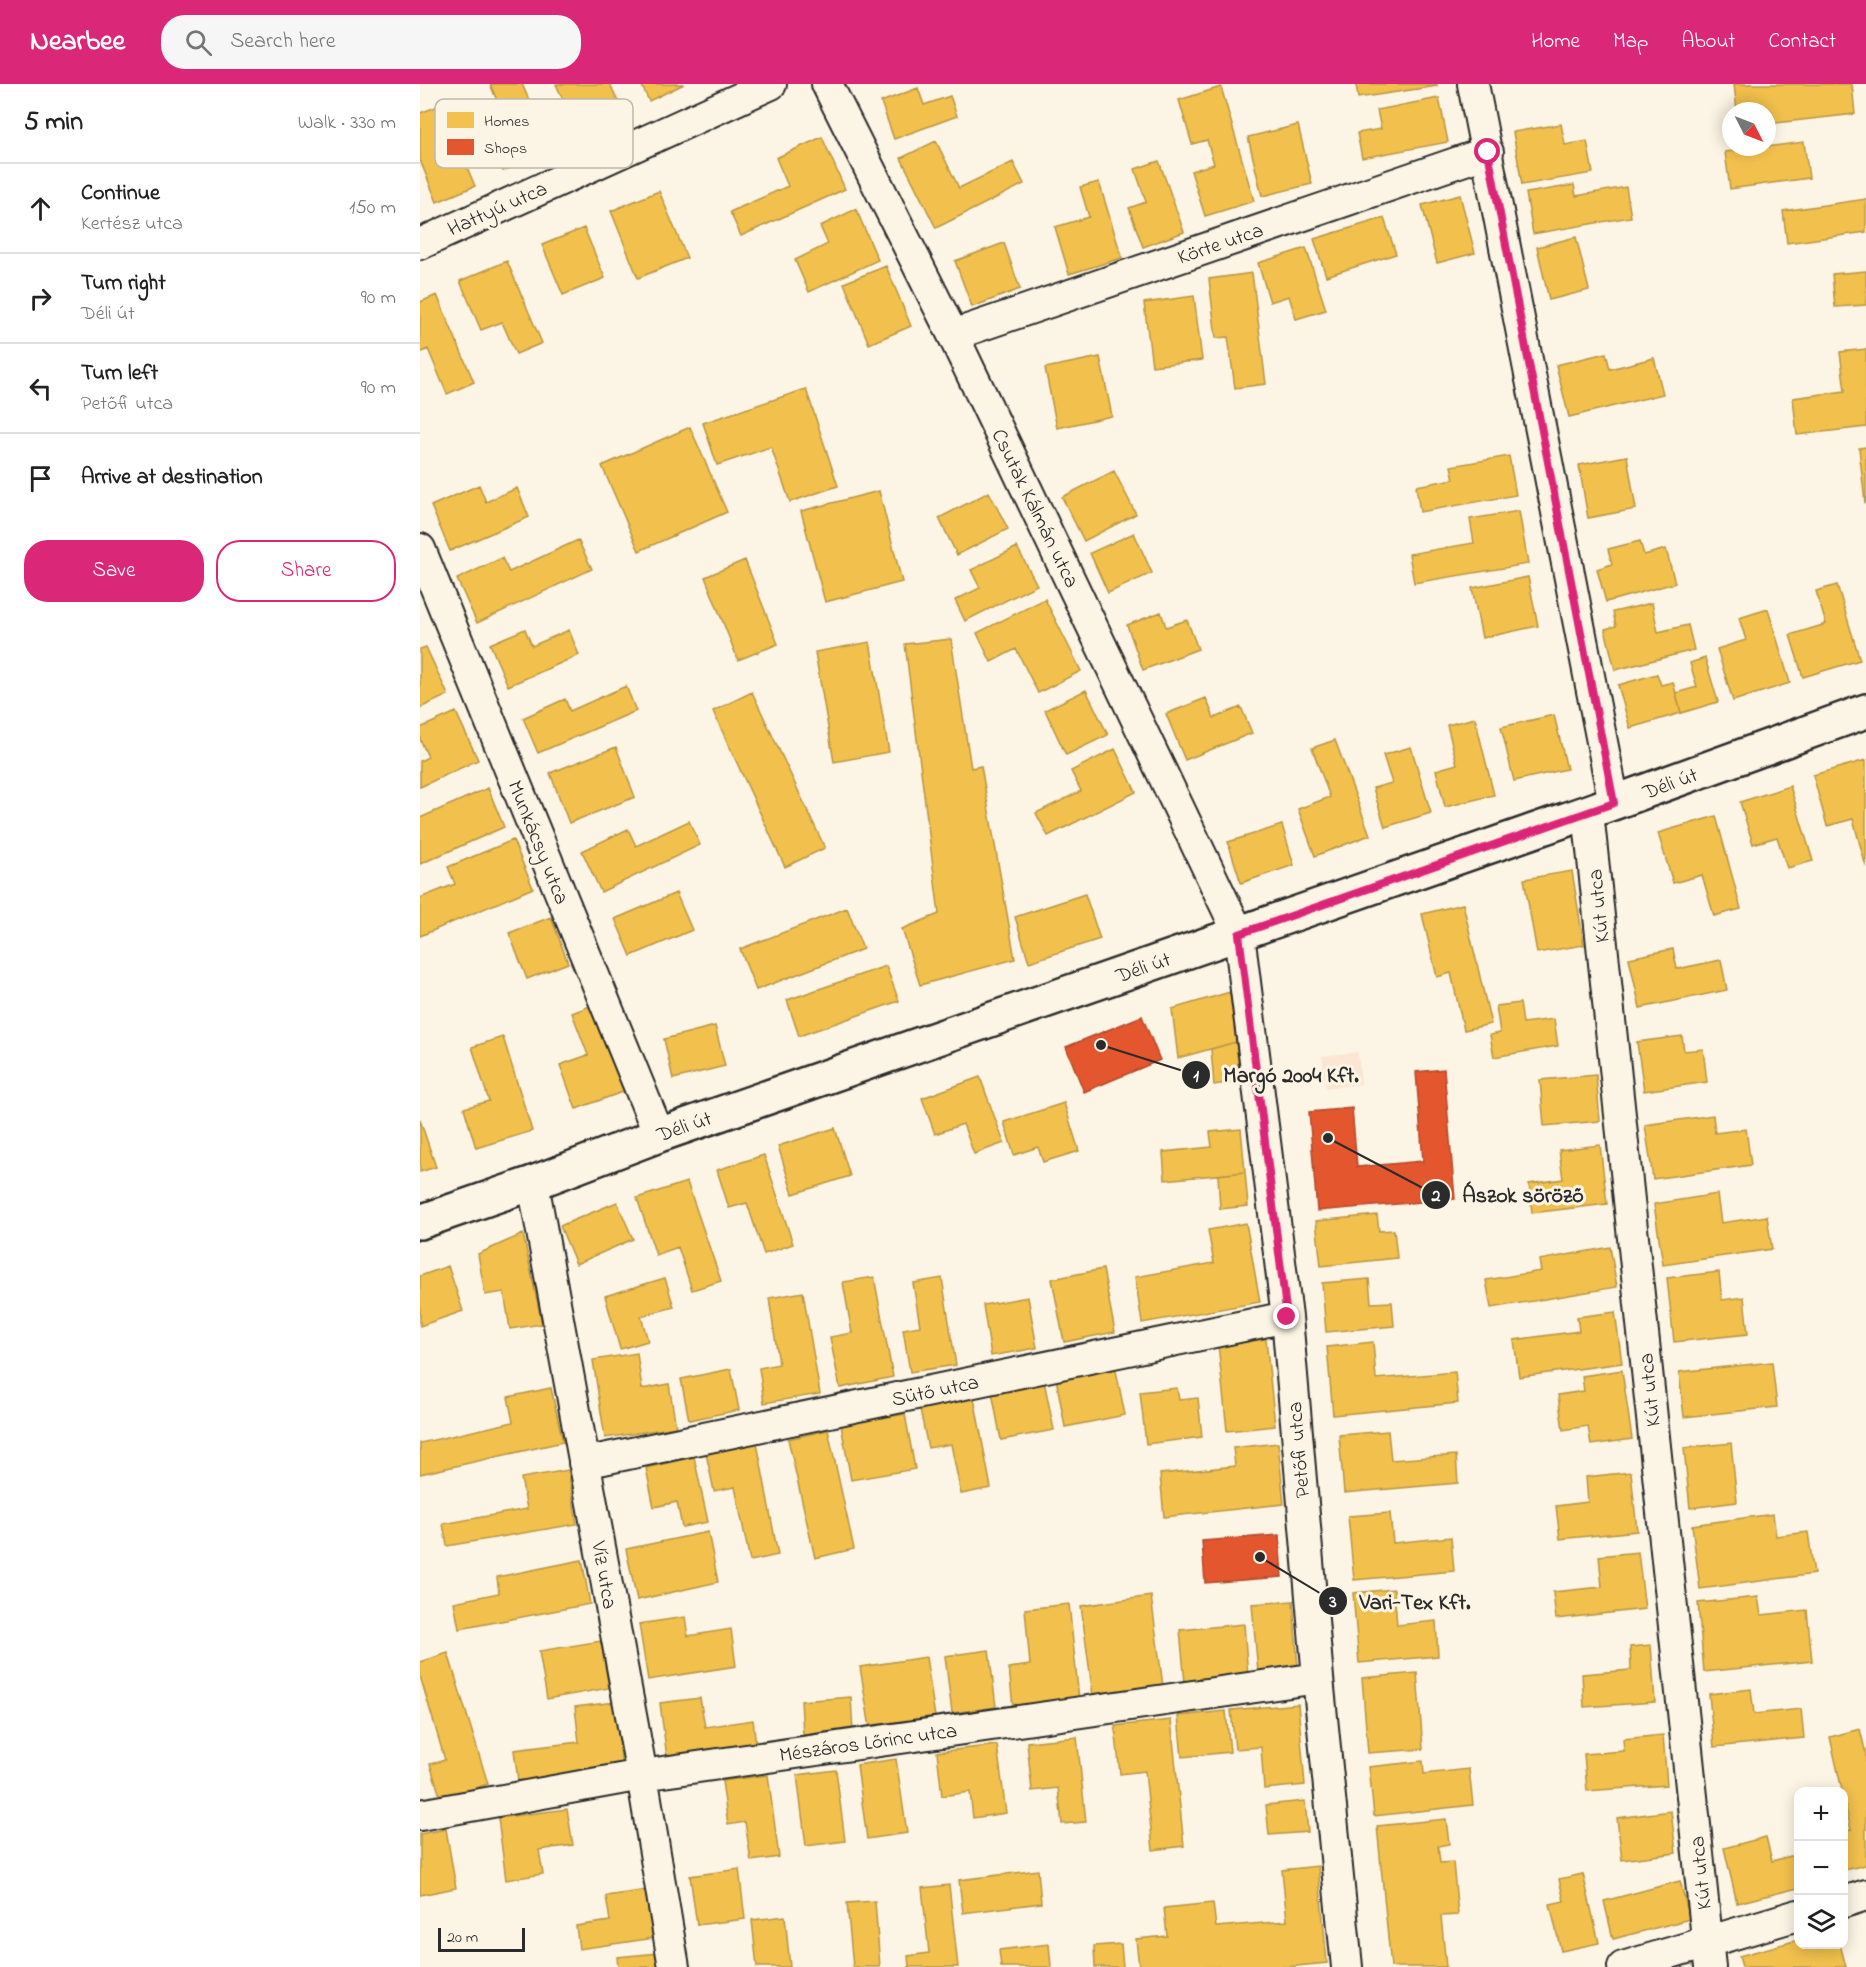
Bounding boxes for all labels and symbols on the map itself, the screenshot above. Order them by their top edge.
legend [435,99,633,168]
north arrow [1722,102,1776,156]
text: Homes [484,110,529,134]
text: Shops [484,137,527,161]
route start [1474,138,1500,164]
street label: Hattyú utca [443,175,553,247]
street label: Körte utca [1174,216,1268,274]
street label: Csutak Kálmán utca [983,424,1086,593]
street label: Déli út [1638,761,1702,809]
street label: Munkácsy utca [497,776,576,910]
street label: Kút utca [1581,867,1619,944]
street label: Déli út [1111,946,1175,993]
callout: Margó 2004 Kft. [1181,1055,1370,1095]
text: Margó 2004 Kft. [1223,1061,1359,1094]
text: 1 [1193,1064,1199,1090]
street label: Déli út [652,1105,716,1152]
callout: Ászok söröző [1421,1175,1596,1215]
text: Ászok söröző [1462,1181,1584,1213]
text: 2 [1431,1184,1441,1210]
route end [1273,1303,1299,1329]
street label: Kút utca [1632,1351,1670,1428]
street label: Sütő utca [889,1368,982,1416]
street label: Petőfi utca [1281,1400,1319,1499]
street label: Víz utca [582,1538,624,1612]
callout: Vari-Tex Kft. [1318,1581,1482,1621]
text: Vari-Tex Kft. [1359,1588,1471,1620]
text: 3 [1328,1590,1337,1616]
street label: Mészáros Lőrinc utca [777,1717,959,1771]
street label: Kút utca [1683,1834,1721,1911]
scale bar [438,1925,525,1952]

